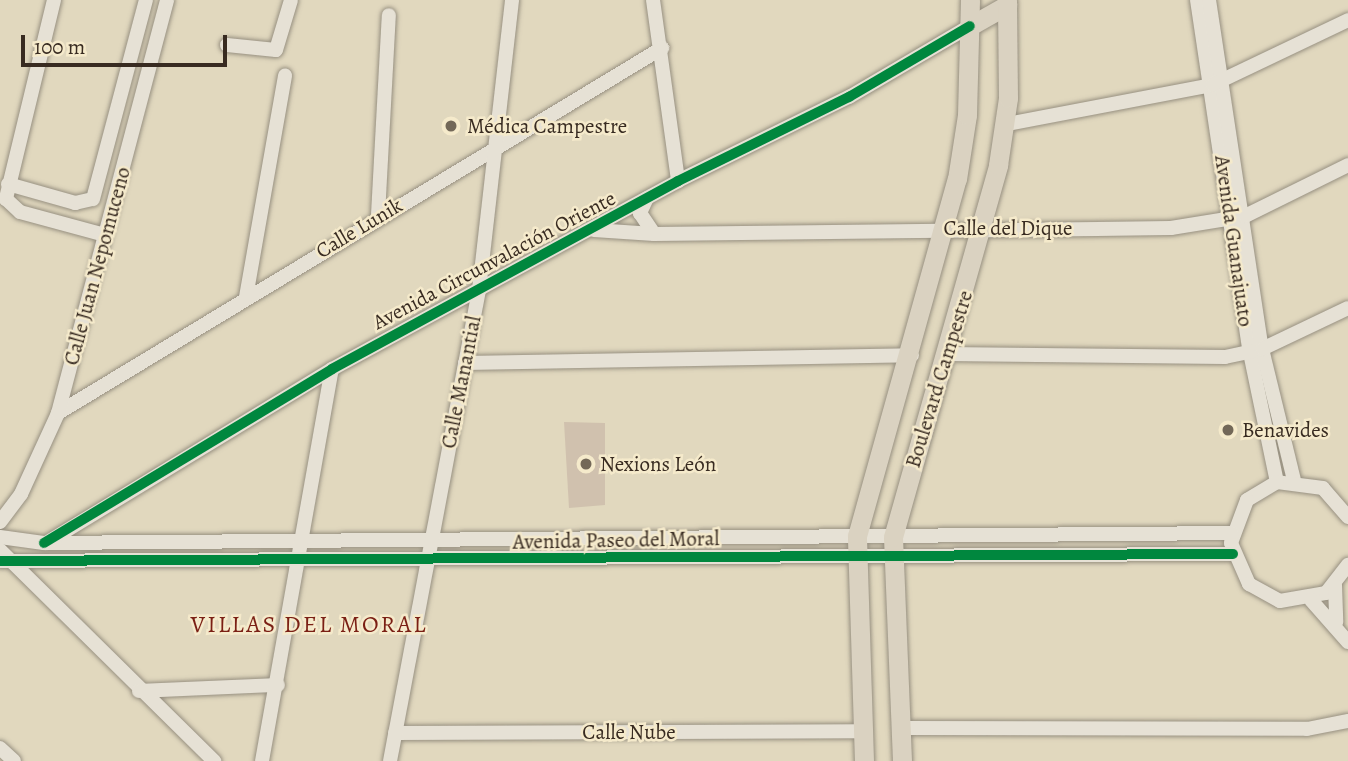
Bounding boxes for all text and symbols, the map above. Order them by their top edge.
scale bar [24,21,231,65]
text: 100 m [34,33,85,61]
place label: Médica Campestre [467,113,627,139]
marker: Médica Campestre [441,116,461,136]
street label: Avenida Guanajuato [1210,154,1258,328]
street label: Calle Juan Nepomuceno [58,164,136,368]
street label: Avenida Circunvalación Oriente [368,185,620,335]
street label: Calle Lunik [311,192,407,264]
street label: Calle del Dique [943,215,1073,241]
street label: Boulevard Campestre [900,287,978,471]
street label: Calle Manantial [436,313,486,451]
place label: Benavides [1242,417,1329,443]
marker: Benavides [1220,422,1236,438]
place label: Nexions León [600,451,716,477]
marker: Nexions León [578,456,594,472]
street label: Avenida Paseo del Moral [512,526,720,554]
district label: VILLAS DEL MORAL [193,611,425,639]
street label: Calle Nube [582,719,676,745]

